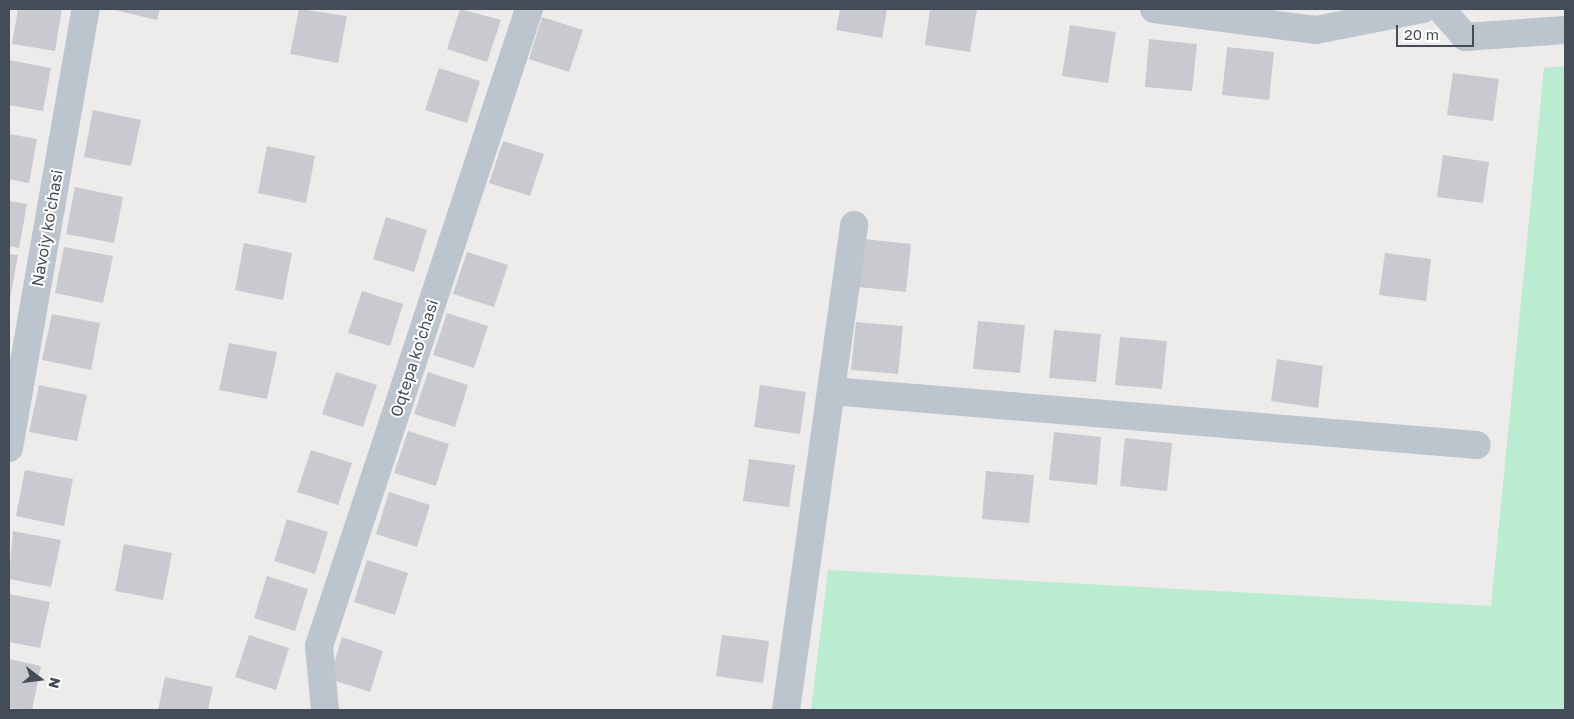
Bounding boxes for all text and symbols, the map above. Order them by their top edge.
scale bar [1399,15,1476,47]
text: 20 m [1404,25,1439,43]
street label: Navoiy ko'chasi [27,168,67,288]
street label: Oqtepa ko'chasi [386,297,442,419]
north arrow [15,654,65,704]
text: N [45,676,65,690]

